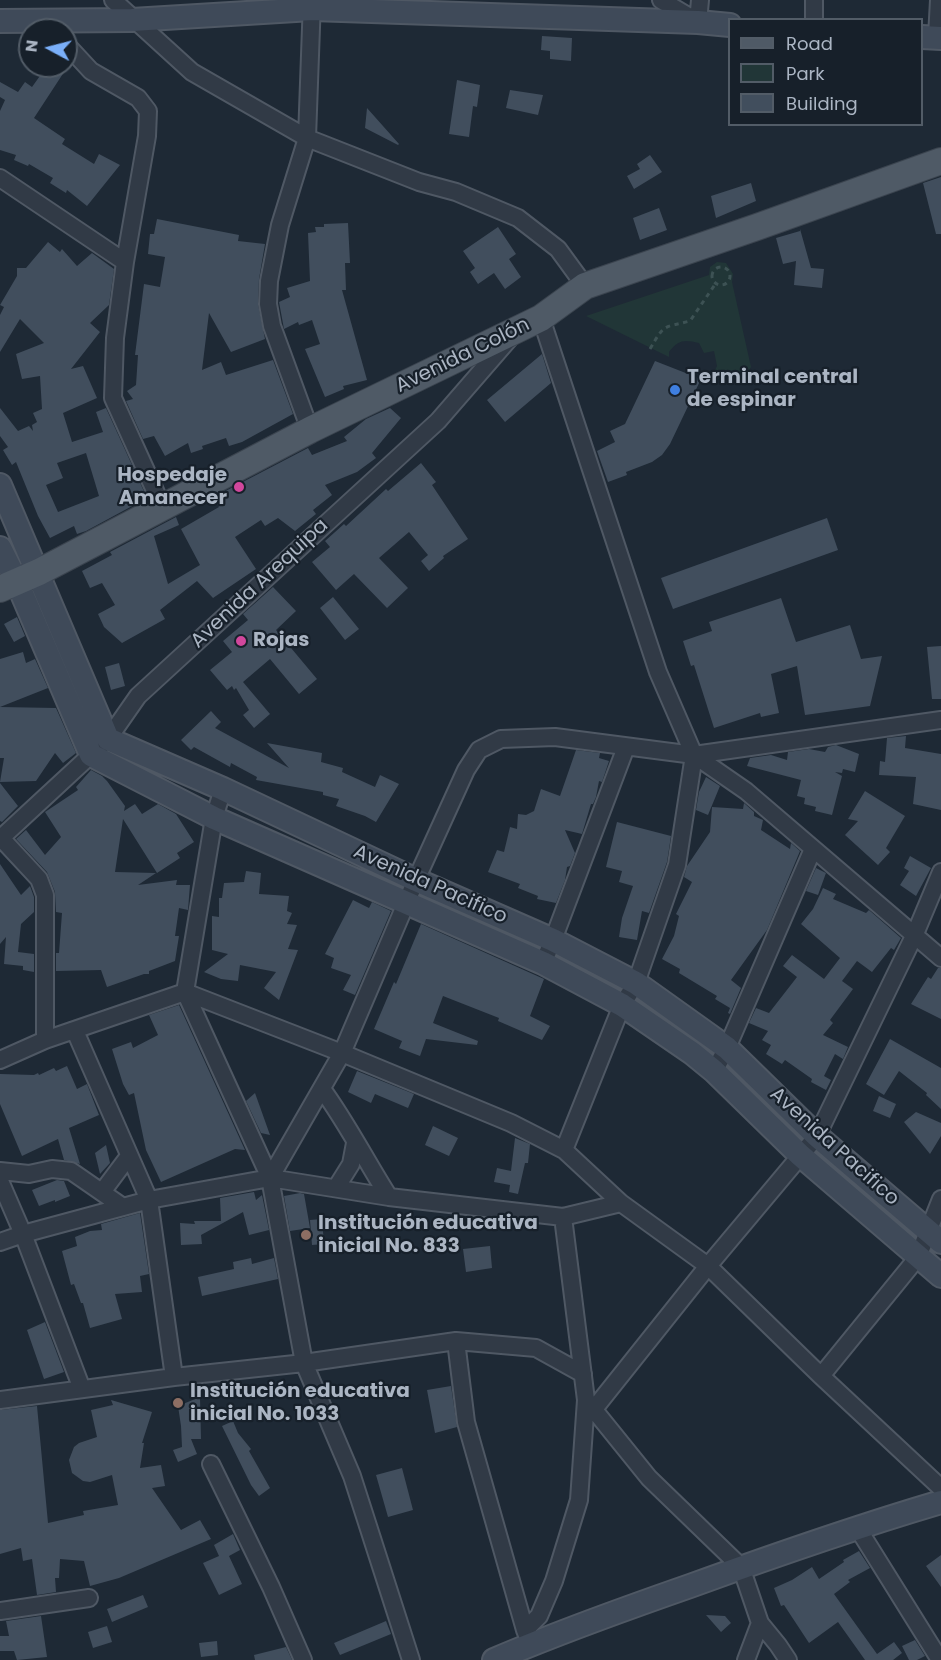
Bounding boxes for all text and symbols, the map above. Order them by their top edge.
north arrow [18,18,78,78]
legend [728,18,923,126]
text: Road [786,31,833,56]
text: N [19,39,44,53]
text: Park [786,61,825,86]
text: Building [786,91,858,116]
street label: Avenida Colón [392,313,534,399]
place label: Terminal central de espinar [687,366,858,413]
marker: Terminal central de espinar [668,383,682,397]
place label: Hospedaje Amanecer [117,464,227,511]
marker: Hospedaje Amanecer [232,480,246,494]
street label: Avenida Arequipa [186,514,334,654]
place label: Rojas [253,629,309,653]
marker: Rojas [234,634,248,648]
street label: Avenida Pacifico [349,840,511,930]
street label: Avenida Pacifico [764,1083,904,1211]
place label: Institución educativa inicial No. 833 [318,1212,538,1259]
marker: Institución educativa inicial No. 833 [299,1228,313,1242]
place label: Institución educativa inicial No. 1033 [190,1380,410,1427]
marker: Institución educativa inicial No. 1033 [171,1396,185,1410]

